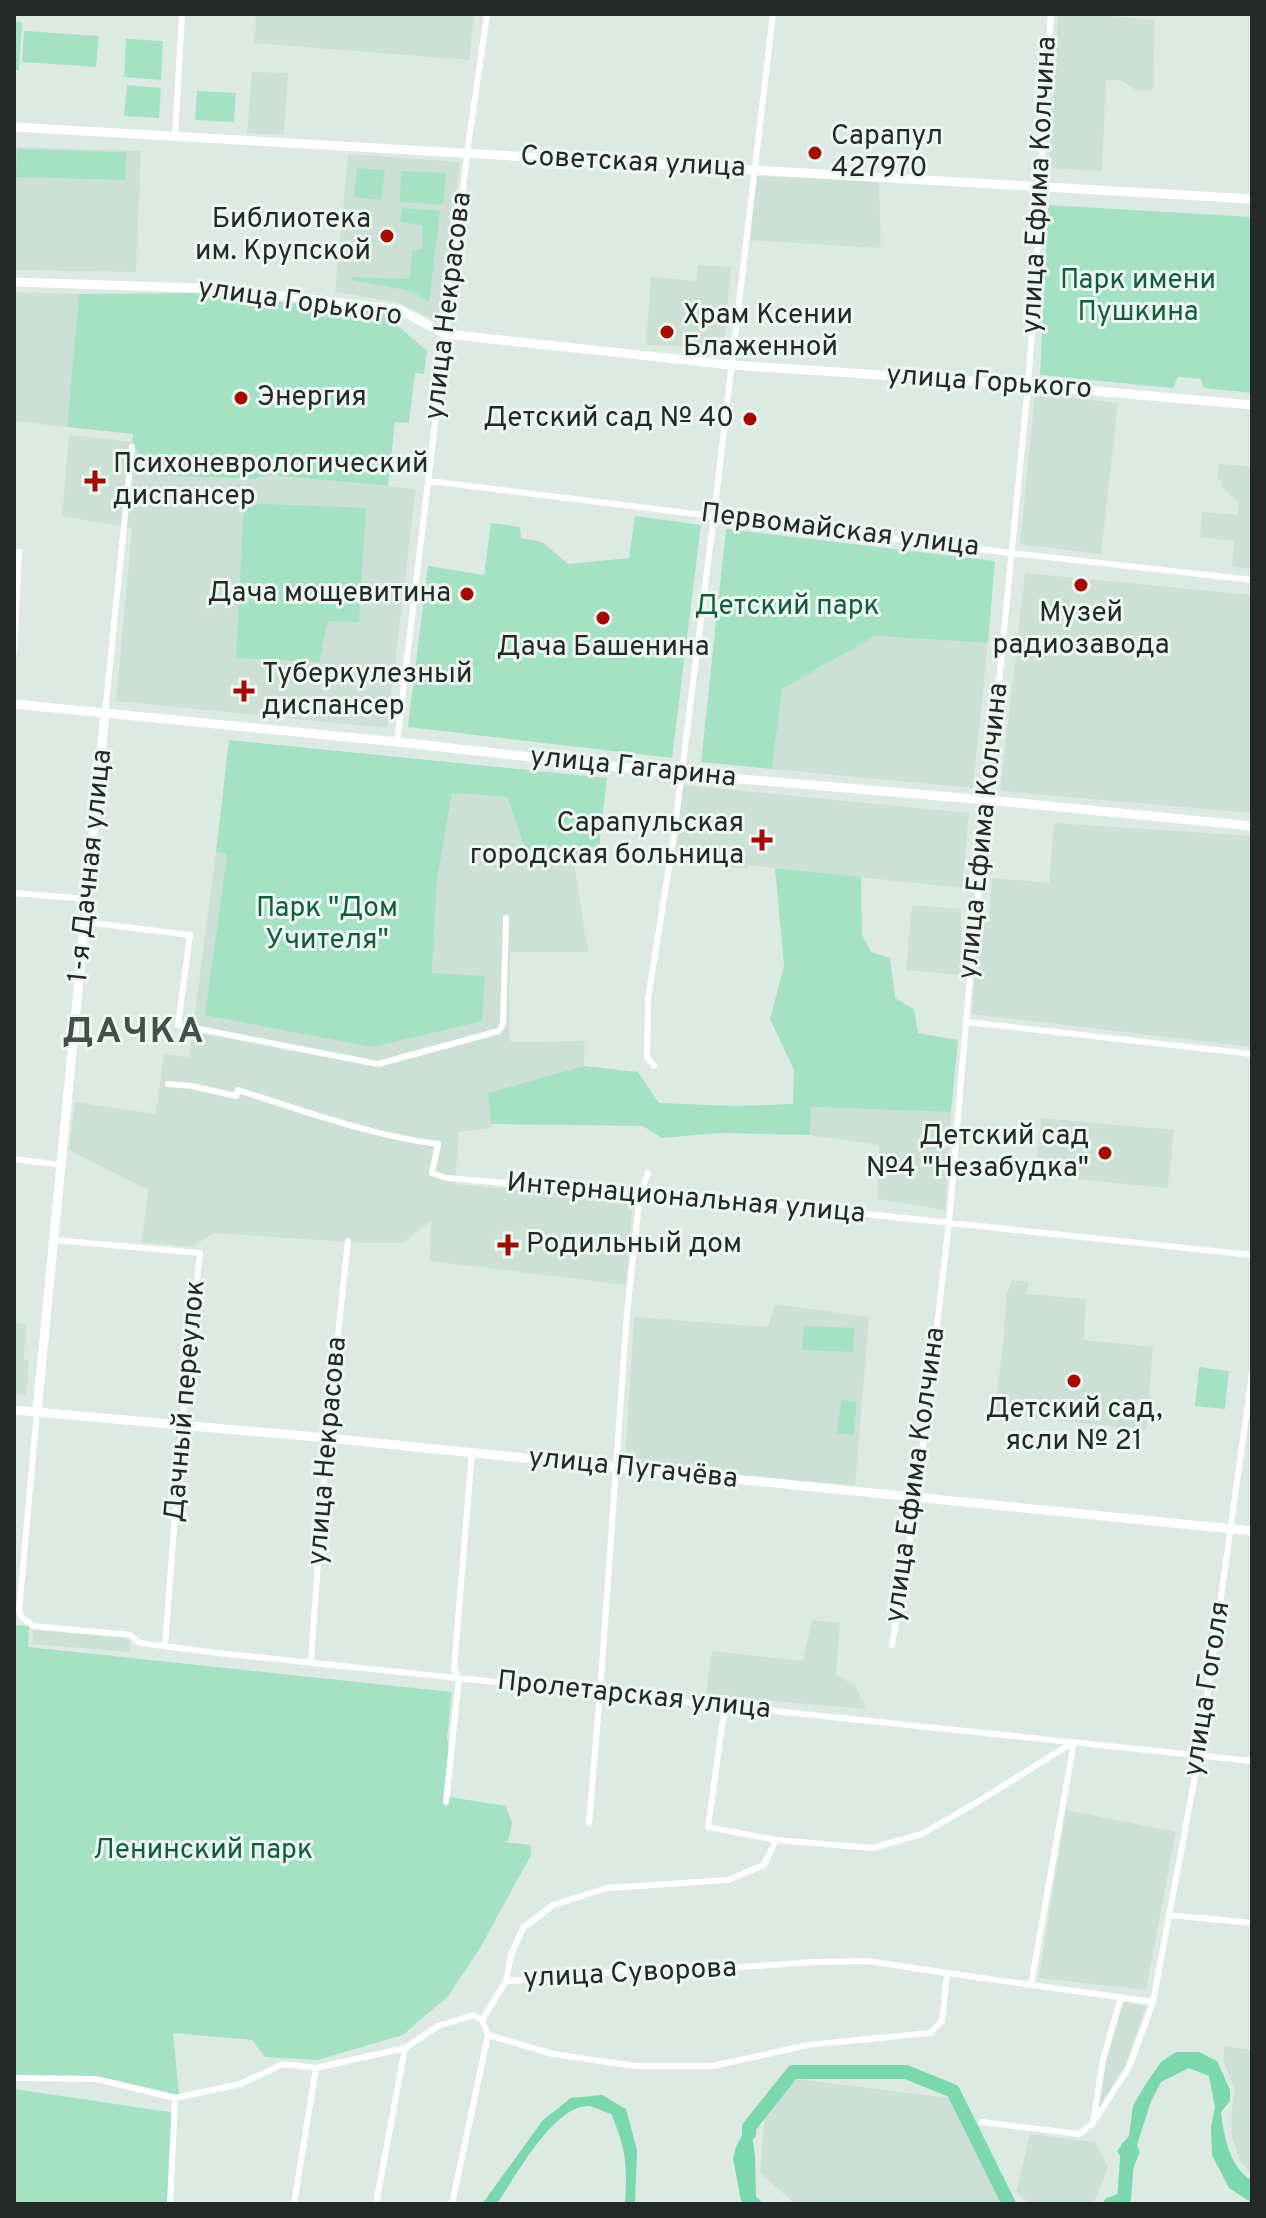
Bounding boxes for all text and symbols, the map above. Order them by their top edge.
street label: улица Ефима Колчина [1014,35,1066,335]
place label: Сарапул 427970 [831,119,943,187]
street label: Советская улица [519,139,747,187]
marker: Сарапул 427970 [806,144,824,162]
street label: улица Некрасова [417,190,481,422]
place label: Библиотека им. Крупской [195,202,371,270]
marker: Библиотека им. Крупской [378,227,396,245]
park label: Парк имени Пушкина [1060,263,1216,331]
street label: улица Горького [195,271,405,335]
place label: Храм Ксении Блаженной [683,298,853,366]
marker: Храм Ксении Блаженной [658,323,676,341]
street label: улица Горького [885,358,1093,408]
place label: Энергия [257,380,367,416]
marker: Энергия [232,389,250,407]
place label: Детский сад № 40 [483,401,734,437]
marker: Детский сад № 40 [741,410,759,428]
place label: Психоневрологический диспансер [113,447,428,515]
marker: Психоневрологический диспансер [84,470,106,492]
street label: Первомайская улица [699,496,981,566]
place label: Дача мощевитина [207,576,451,612]
marker: Музей радиозавода [1072,576,1090,594]
marker: Дача мощевитина [458,585,476,603]
park label: Детский парк [694,589,880,625]
place label: Музей радиозавода [992,596,1170,664]
marker: Дача Башенина [594,609,612,627]
place label: Дача Башенина [497,630,709,666]
place label: Туберкулезный диспансер [262,657,472,725]
marker: Туберкулезный диспансер [233,680,255,702]
street label: улица Ефима Колчина [951,681,1017,981]
street label: улица Гагарина [528,739,738,797]
street label: 1-я Дачная улица [61,748,121,984]
place label: Сарапульская городская больница [470,806,744,874]
marker: Сарапульская городская больница [751,829,773,851]
park label: Парк "Дом Учителя" [256,891,398,959]
district label: ДАЧКА [62,1010,206,1056]
place label: Детский сад №4 "Незабудка" [866,1119,1089,1187]
marker: Детский сад №4 "Незабудка" [1096,1144,1114,1162]
street label: Интернациональная улица [505,1165,867,1233]
place label: Родильный дом [526,1227,742,1263]
marker: Родильный дом [497,1234,519,1256]
street label: Дачный переулок [157,1278,215,1524]
street label: улица Ефима Колчина [877,1325,955,1625]
street label: улица Некрасова [300,1335,356,1567]
marker: Детский сад, ясли № 21 [1065,1372,1083,1390]
place label: Детский сад, ясли № 21 [985,1392,1163,1460]
street label: улица Пугачёва [527,1440,739,1498]
street label: улица Гоголя [1176,1599,1240,1779]
street label: Пролетарская улица [495,1664,773,1728]
park label: Ленинский парк [93,1833,313,1869]
street label: улица Суворова [522,1950,738,1998]

